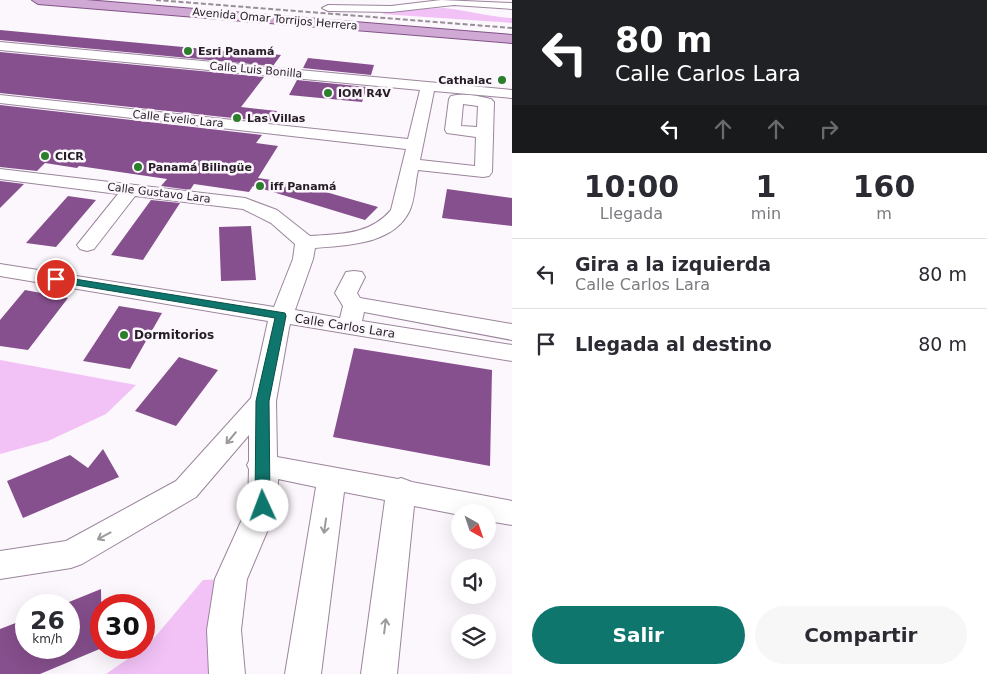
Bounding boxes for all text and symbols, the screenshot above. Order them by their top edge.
street label: Avenida Omar Torrijos Herrera [192,5,358,33]
icon: left [532,20,597,85]
text: 80 m [615,20,712,60]
marker: Esri Panamá [182,45,194,57]
place label: Esri Panamá [198,45,274,58]
street label: Calle Luis Bonilla [209,59,303,81]
text: Calle Carlos Lara [615,61,801,86]
place label: Cathalac [438,74,492,87]
marker: Cathalac [496,74,508,86]
marker: IOM R4V [322,87,334,99]
place label: IOM R4V [338,87,391,100]
street label: Calle Evelio Lara [132,108,224,130]
marker: Las Villas [231,112,243,124]
place label: Las Villas [247,112,306,125]
icon: left [656,115,684,143]
icon: ahead [709,115,737,143]
icon: ahead [762,115,790,143]
icon: right [815,115,843,143]
marker: CICR [39,150,51,162]
place label: CICR [55,150,84,163]
marker: Panamá Bilingüe [132,161,144,173]
place label: Panamá Bilingüe [148,161,252,174]
text: 10:00 [584,169,679,204]
text: 1 [755,169,776,204]
text: 160 [853,169,915,204]
street label: Calle Gustavo Lara [107,180,211,206]
marker: iff Panamá [254,180,266,192]
place label: iff Panamá [270,180,337,193]
text: Llegada [600,204,663,223]
text: min [751,204,781,223]
text: m [876,204,892,223]
text: Gira a la izquierda [575,253,771,275]
pin [35,258,77,300]
icon: left [532,260,560,288]
text: 80 m [918,263,967,285]
icon: arrive [42,265,70,293]
text: Calle Carlos Lara [575,275,710,294]
street label: Calle Carlos Lara [294,311,396,341]
place label: Dormitorios [134,328,214,342]
marker: Dormitorios [118,329,130,341]
icon: arrive [532,330,560,358]
text: Llegada al destino [575,333,772,355]
text: 80 m [918,333,967,355]
one-way arrow [226,431,237,444]
position arrow [236,479,288,531]
north arrow [451,504,496,549]
map controls [451,504,496,659]
one-way arrow [320,517,330,533]
one-way arrow [97,532,112,541]
button: sound [451,559,496,604]
speed limit sign: 30 [90,594,155,659]
text: 26 [30,606,65,635]
button: Salir [532,606,745,664]
button: Compartir [755,606,967,664]
button: layers [451,614,496,659]
one-way arrow [380,618,390,634]
text: km/h [32,632,63,646]

